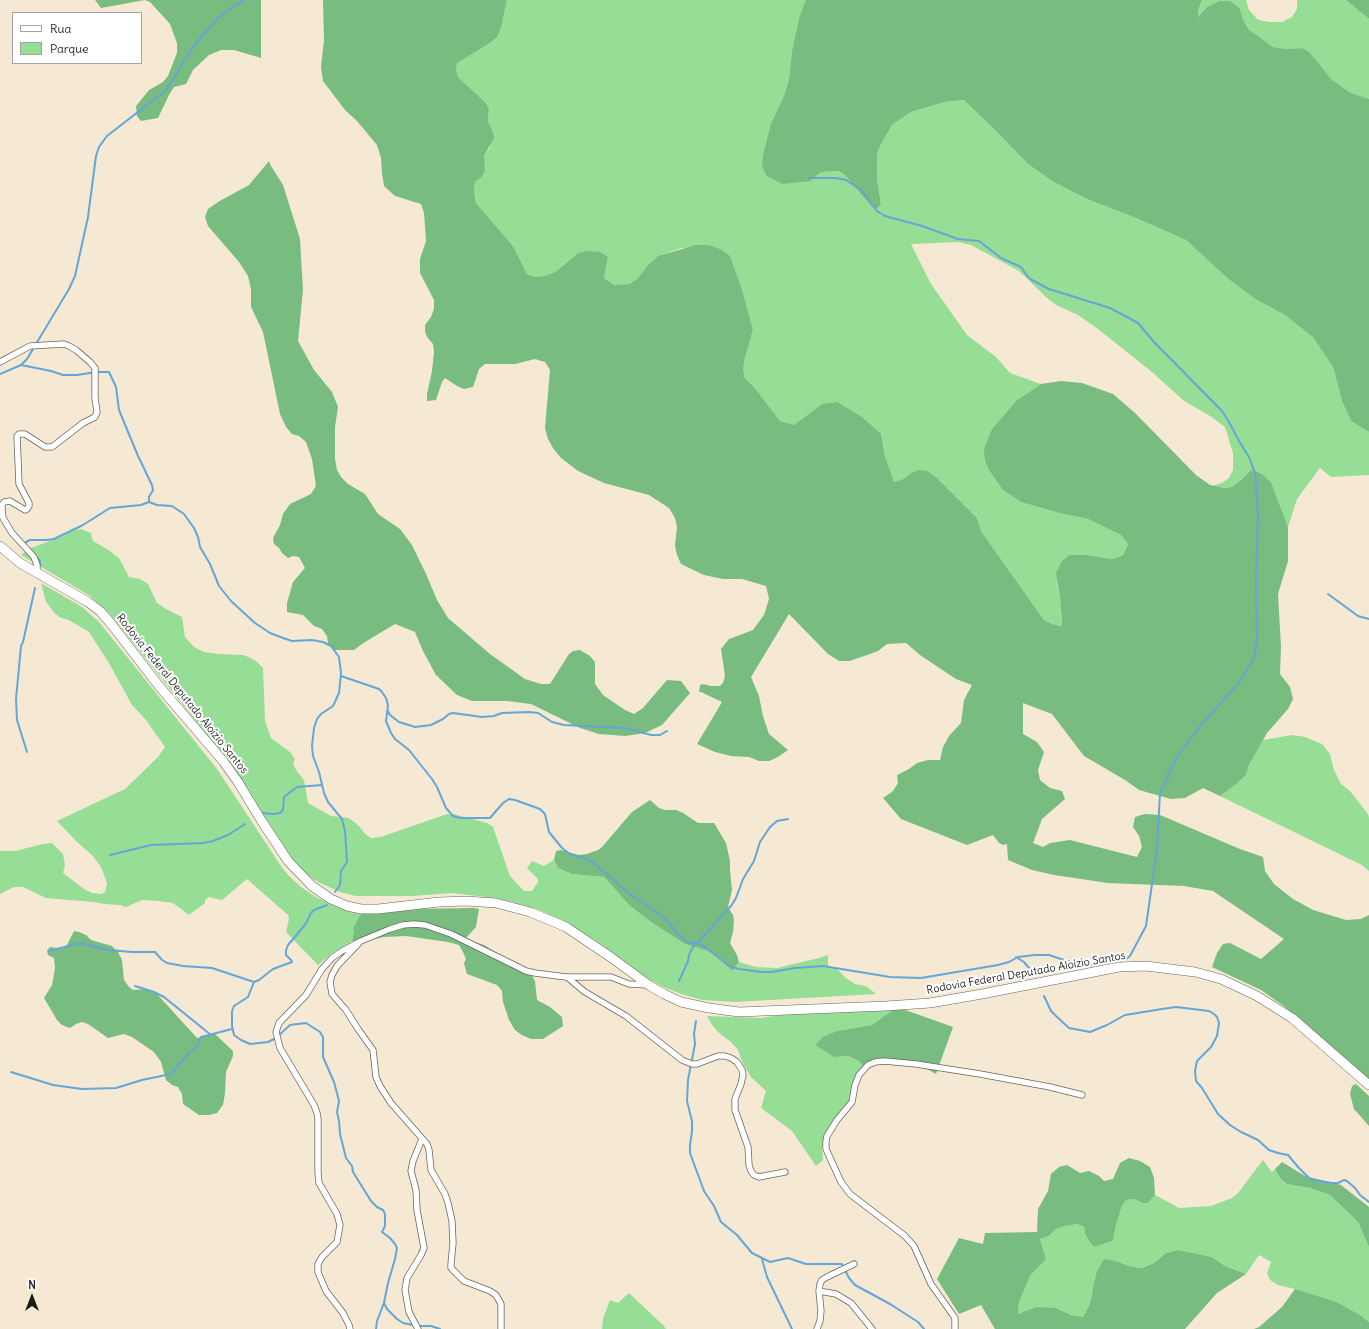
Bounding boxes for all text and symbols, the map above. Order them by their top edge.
legend [12,12,142,64]
text: Rua [50,21,71,36]
text: Parque [50,41,89,56]
street label: Rodovia Federal Deputado Aloízio Santos [113,611,251,777]
street label: Rodovia Federal Deputado Aloízio Santos [925,949,1127,997]
north arrow [12,1277,52,1317]
text: N [28,1278,36,1292]

